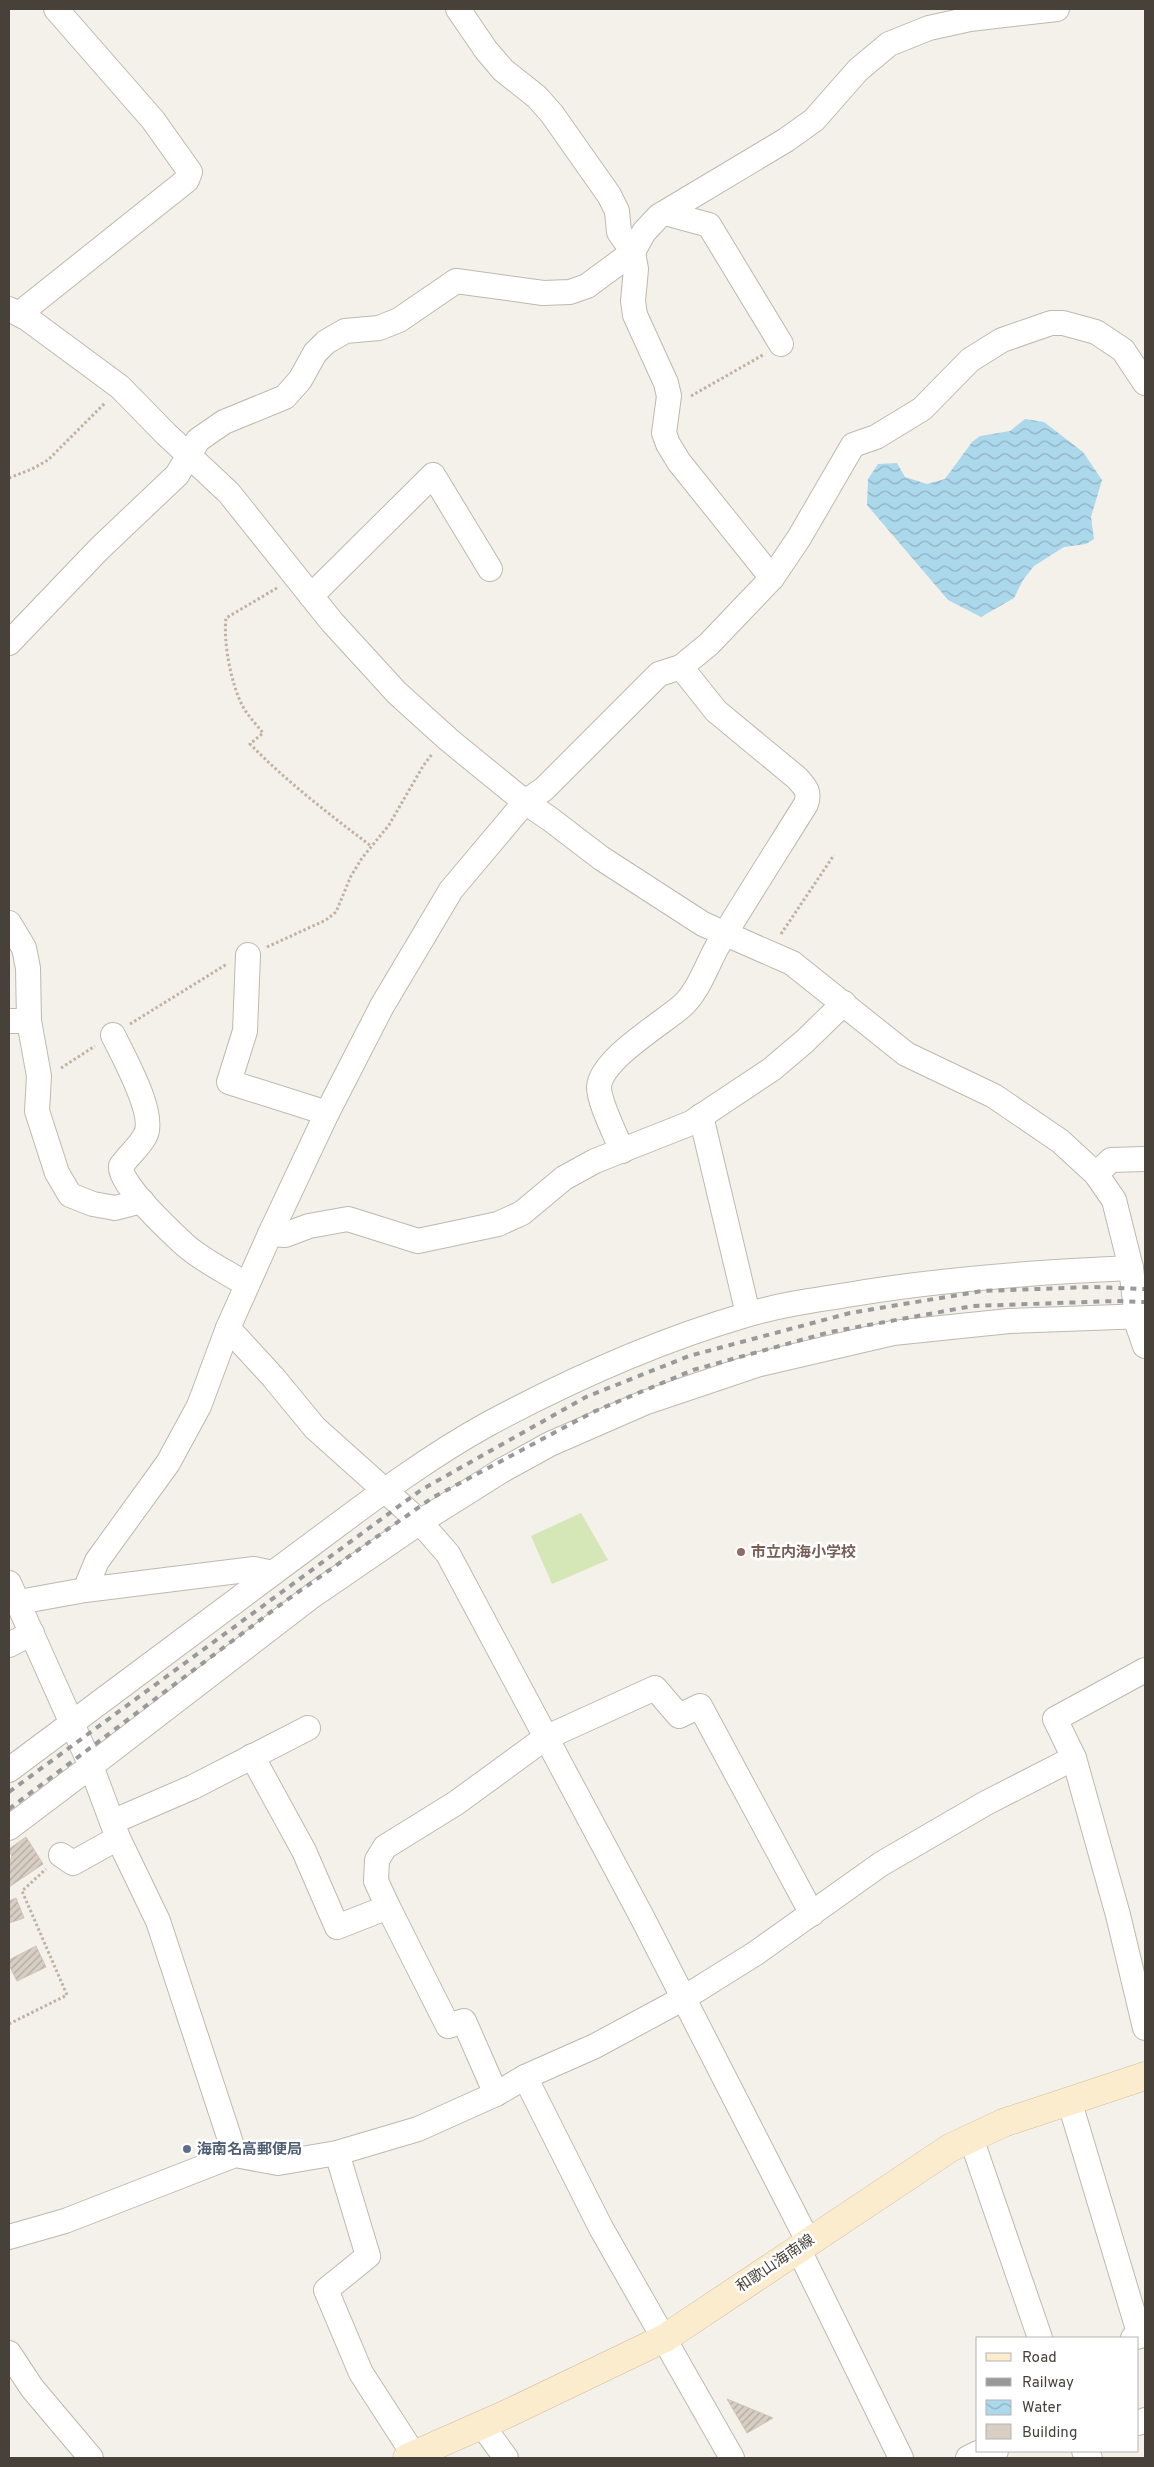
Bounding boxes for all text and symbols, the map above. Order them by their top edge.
place label: 市立内海小学校 [751,1544,856,1563]
marker: 市立内海小学校 [735,1546,747,1558]
place label: 海南名高郵便局 [197,2141,302,2160]
marker: 海南名高郵便局 [181,2143,193,2155]
street label: 和歌山海南線 [733,2231,818,2297]
legend [976,2337,1139,2452]
text: Road [1022,2349,1057,2368]
text: Railway [1022,2374,1074,2393]
text: Water [1022,2399,1062,2418]
text: Building [1022,2424,1077,2443]

